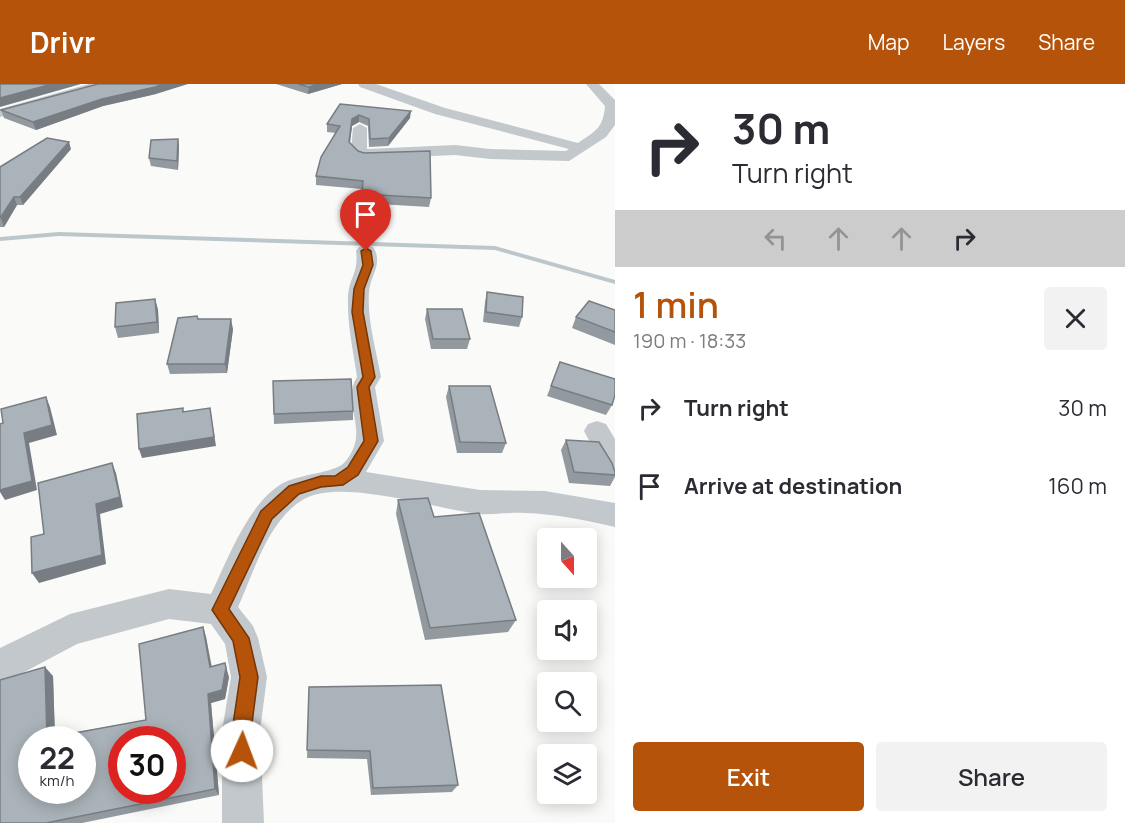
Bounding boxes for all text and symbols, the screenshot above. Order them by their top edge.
text: Drivr [30,23,95,61]
text: Map [868,28,909,56]
text: Layers [942,28,1005,56]
text: Share [1038,28,1095,56]
text: 30 m [732,99,830,157]
icon: right [633,108,711,186]
text: Turn right [732,154,853,191]
pin [340,189,391,251]
icon: arrive [349,198,382,231]
icon: left [759,222,792,255]
icon: ahead [822,222,855,255]
icon: ahead [885,222,918,255]
icon: right [948,222,981,255]
text: 1 min [633,280,719,329]
button: close [1044,287,1107,350]
text: 190 m · 18:33 [633,327,746,354]
icon: right [633,392,666,425]
text: Turn right [684,393,789,423]
text: 30 m [1058,393,1107,423]
icon: arrive [633,470,666,503]
text: Arrive at destination [684,471,902,501]
text: 160 m [1048,471,1107,501]
north arrow [537,528,597,588]
map controls [537,528,597,804]
button: sound [537,600,597,660]
button: search [537,672,597,732]
position arrow [210,719,274,783]
speed limit sign: 30 [108,726,186,804]
text: 22 [39,737,75,778]
button: Exit [633,742,864,811]
button: Share [876,742,1107,811]
button: layers [537,744,597,804]
text: km/h [40,770,74,791]

